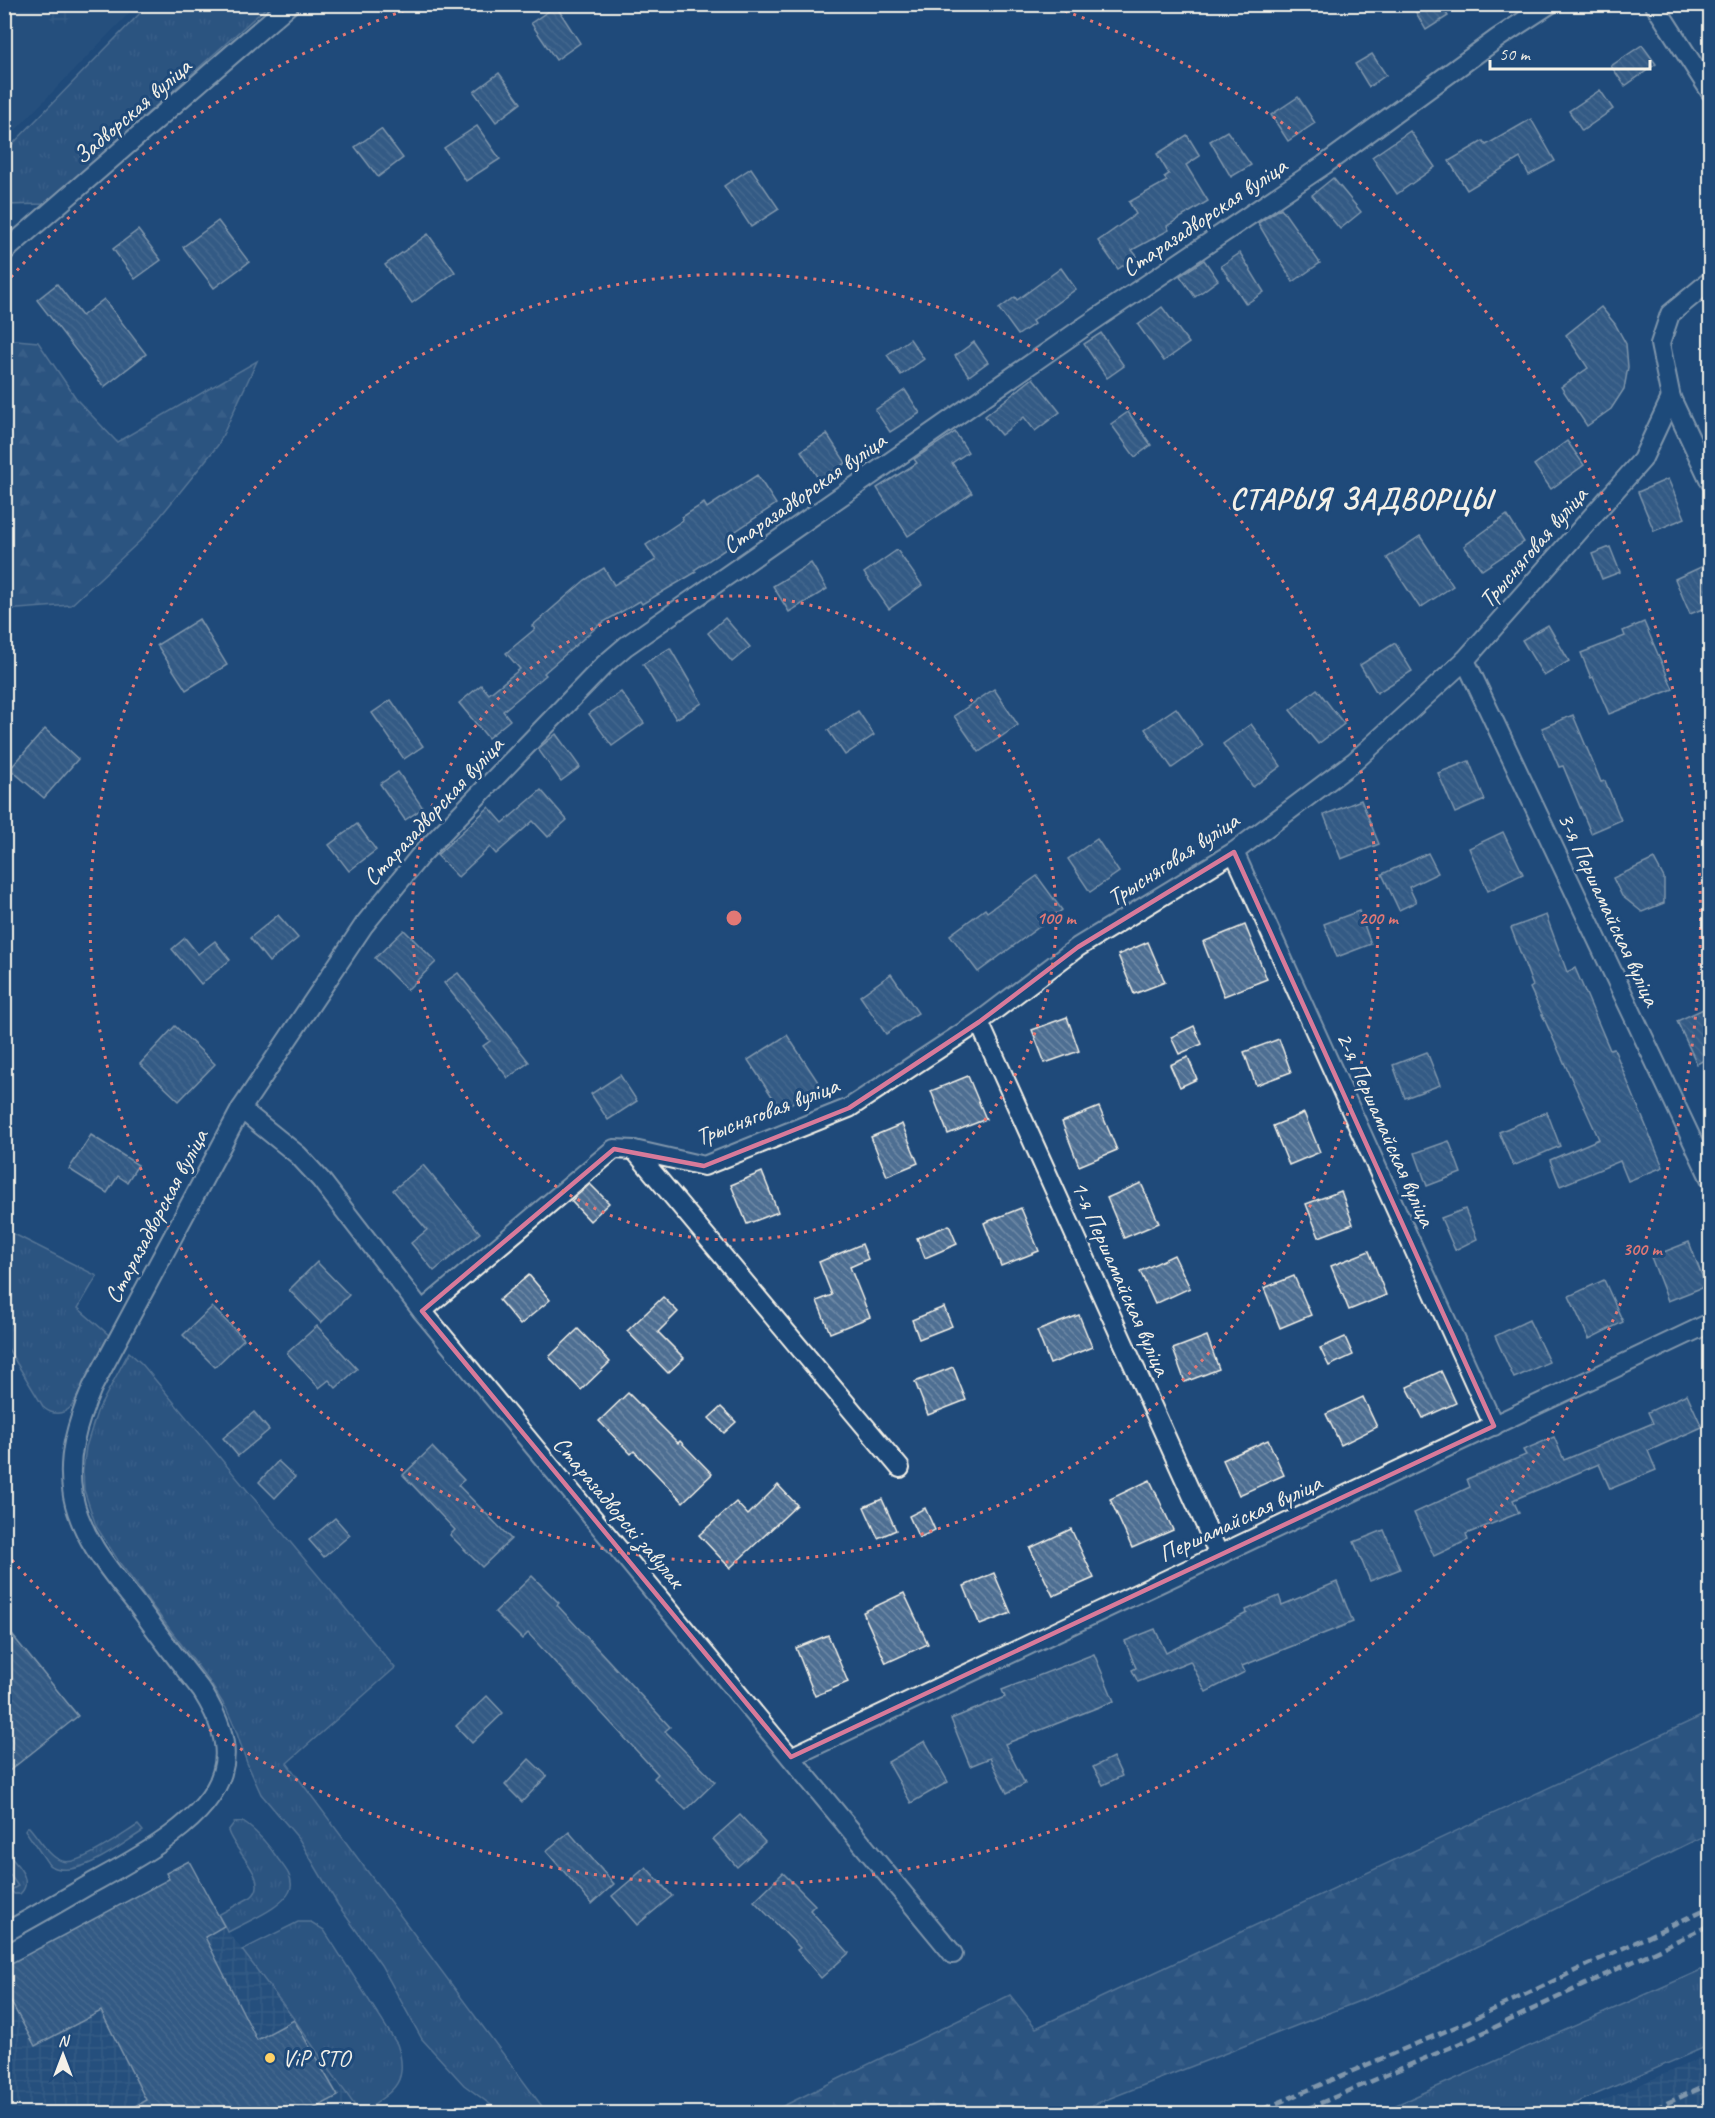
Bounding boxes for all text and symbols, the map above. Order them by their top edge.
scale bar [1490,33,1650,71]
text: 50 m [1499,43,1532,65]
street label: Задворская вуліца [67,50,198,171]
street label: Старазадворская вуліца [1116,150,1294,283]
street label: Старазадворская вуліца [716,425,893,561]
street label: Трысняговая вуліца [1472,479,1595,614]
district label: СТАРЫЯ ЗАДВОРЦЫ [1230,480,1497,518]
street label: Старазадворская вуліца [356,729,511,892]
street label: Трысняговая вуліца [1102,805,1246,913]
street label: 3-я Першамайская вуліца [1551,807,1668,1012]
text: 100 m [1037,907,1077,929]
text: 200 m [1359,907,1399,929]
centre of rings [724,908,744,928]
street label: 2-я Першамайская вуліца [1330,1027,1443,1233]
street label: Трысняговая вуліца [691,1069,844,1152]
street label: Старазадворская вуліца [97,1122,215,1308]
street label: 1-я Першамайская вуліца [1065,1176,1178,1382]
text: 300 m [1623,1238,1663,1260]
street label: Старазадворскі завулак [546,1430,693,1596]
street label: Першамайская вуліца [1154,1467,1328,1569]
north arrow [33,2025,93,2085]
text: N [58,2031,71,2051]
place label: ViP STO [282,2043,353,2073]
marker: ViP STO [263,2051,277,2065]

